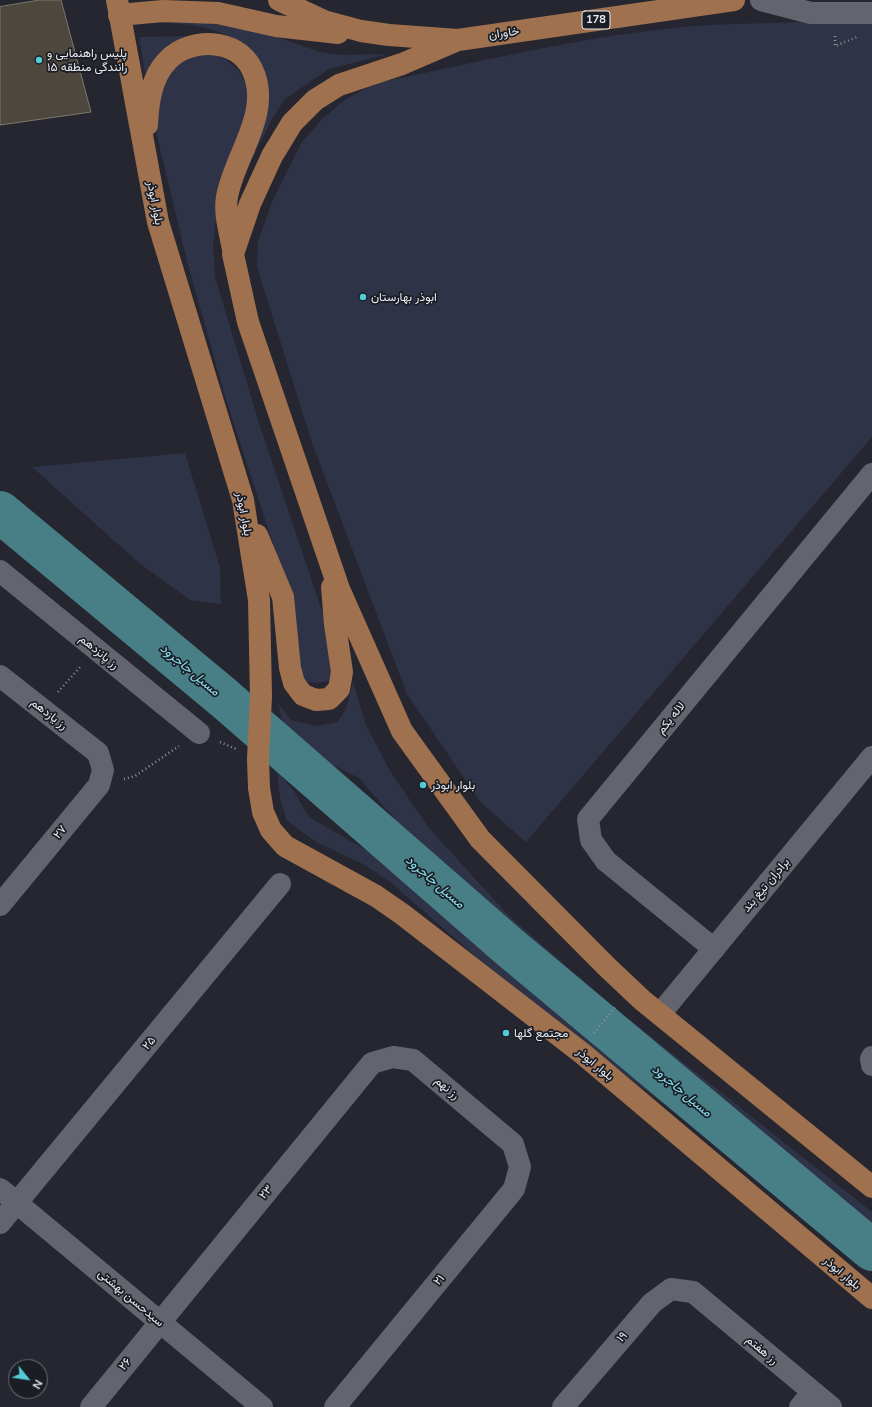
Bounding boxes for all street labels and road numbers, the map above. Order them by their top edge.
road number: 178 [582,11,610,29]
street label: خاوران [488,24,520,42]
street label: بلوار ابوذر [144,180,166,226]
street label: بلوار ابوذر [233,491,255,537]
street label: رز پانزدهم [76,632,122,672]
street label: رز یازدهم [28,695,70,733]
street label: لاله یکم [654,699,688,737]
street label: ۲۷ [50,822,70,842]
street label: برادران تیغ بند [739,855,793,915]
street label: ۲۵ [139,1033,159,1053]
street label: بلوار ابوذر [573,1044,617,1084]
street label: رز نهم [432,1073,462,1103]
street label: ۲۳ [256,1182,276,1202]
street label: بلوار ابوذر [820,1253,864,1293]
street label: سیدحسن بهشتی [95,1266,167,1330]
street label: ۲۱ [430,1272,448,1288]
street label: ۱۹ [614,1329,630,1345]
street label: رز هفتم [743,1332,781,1368]
street label: ۲۶ [116,1355,134,1373]

